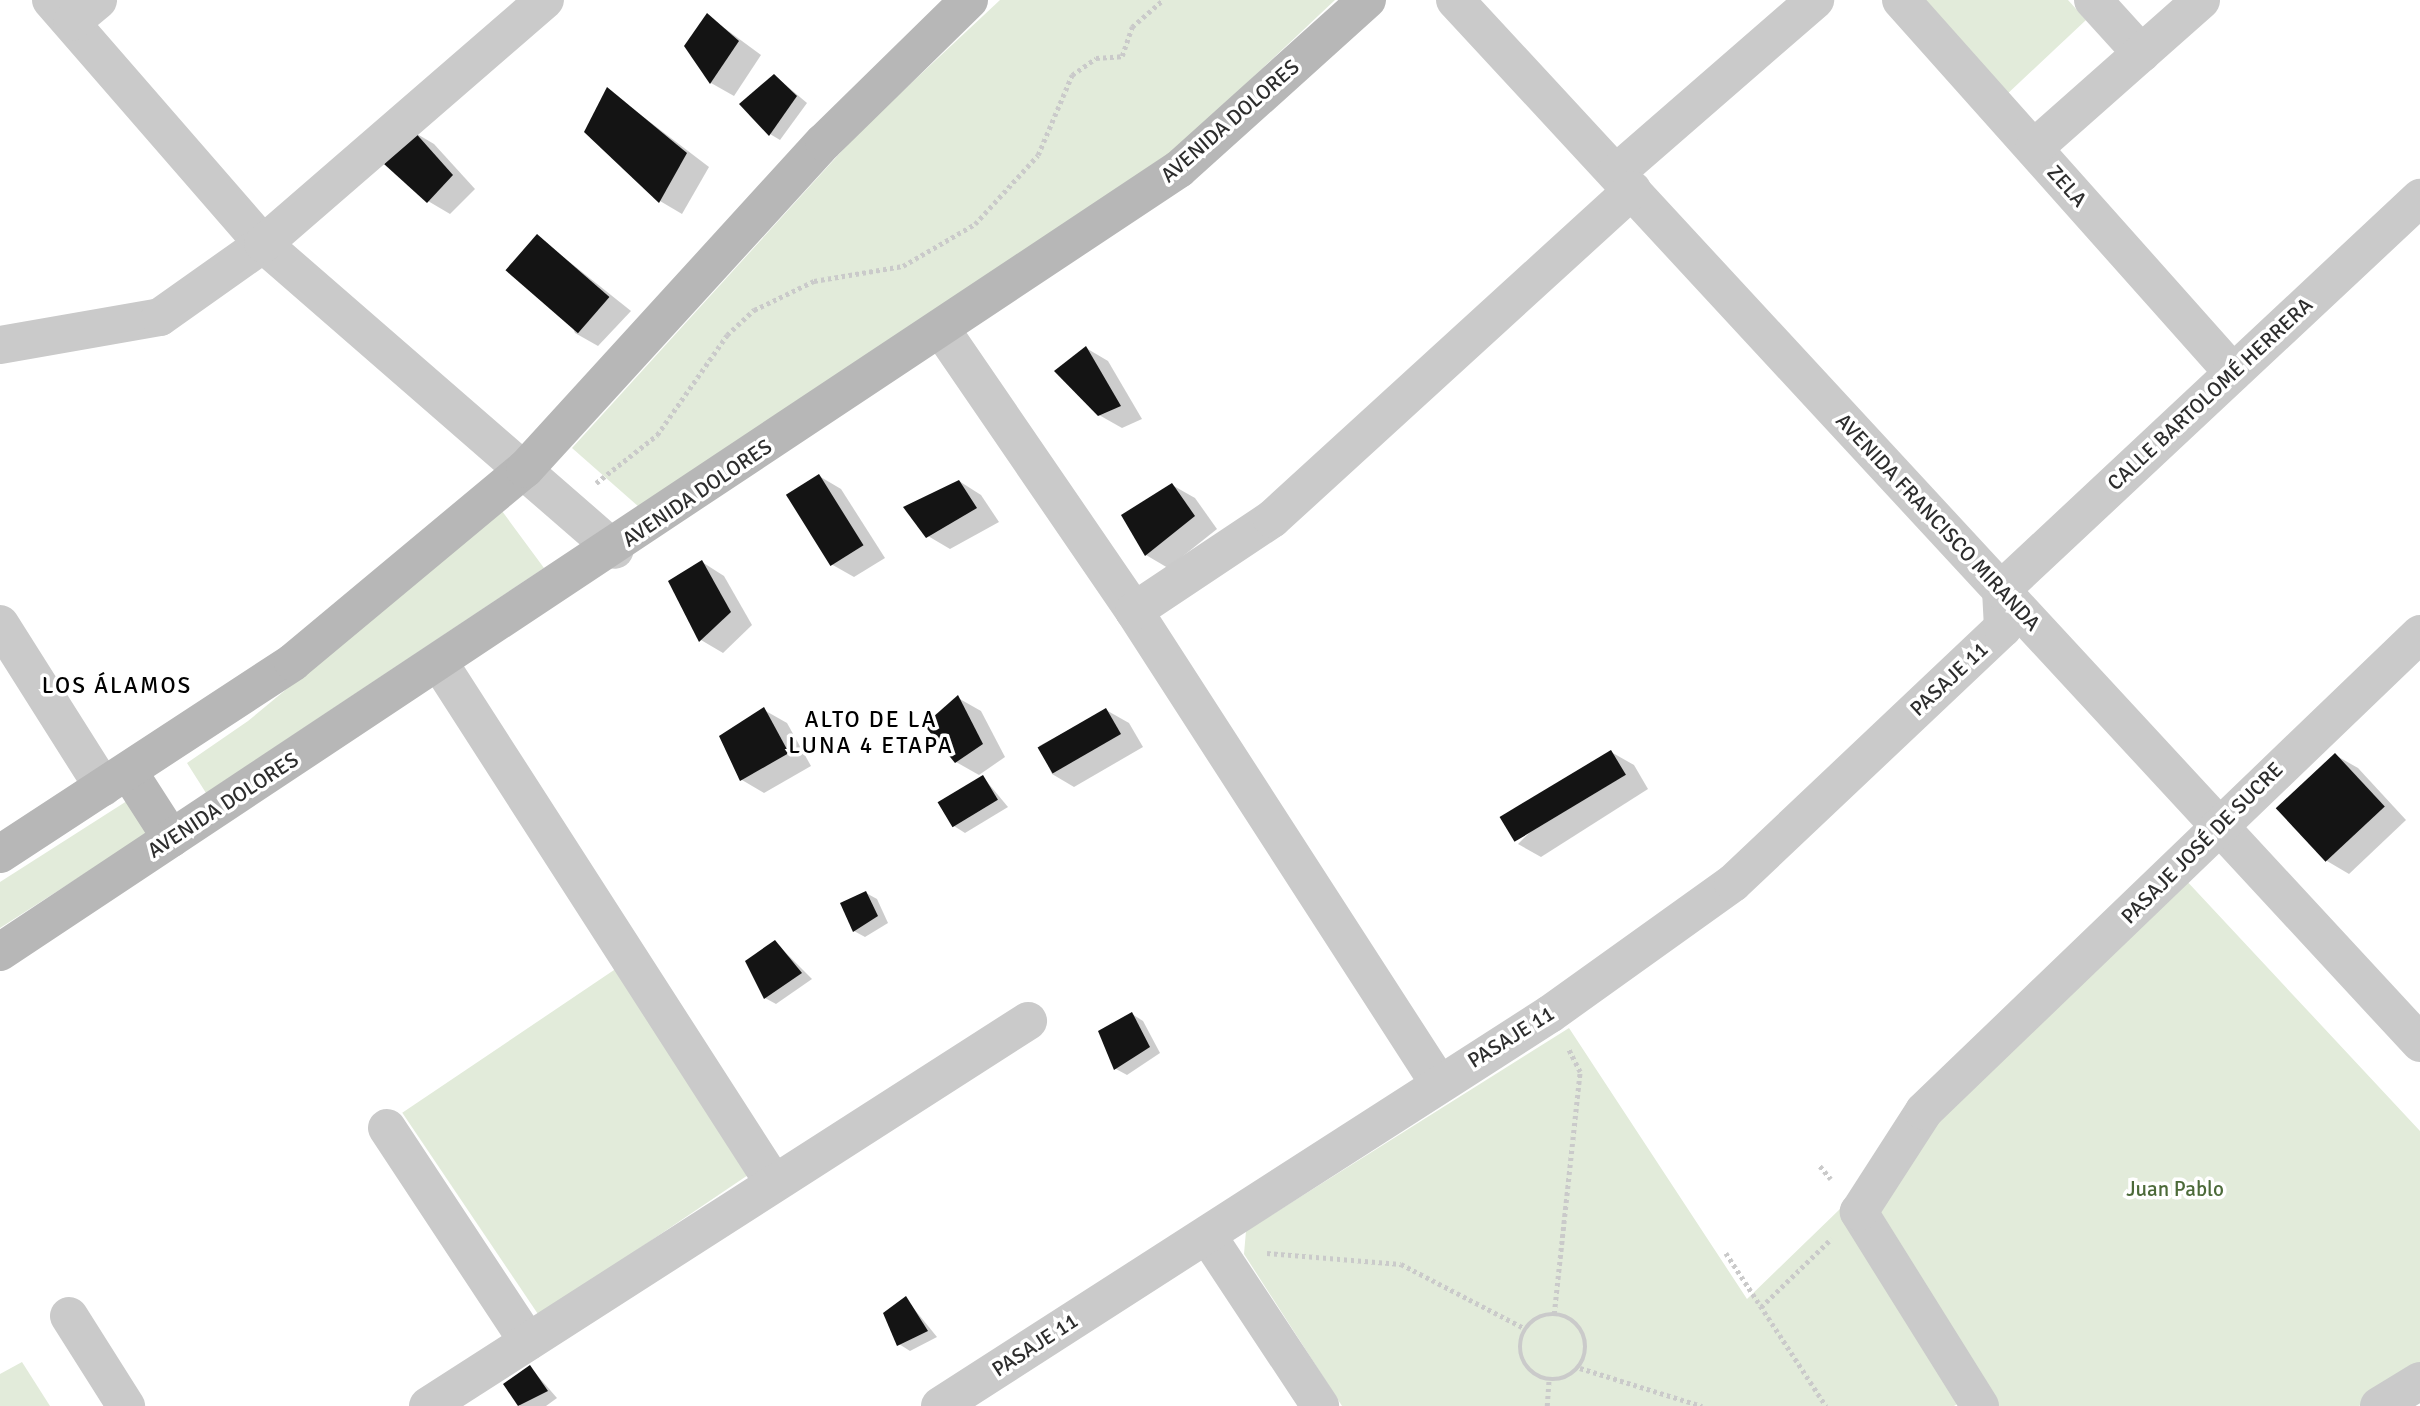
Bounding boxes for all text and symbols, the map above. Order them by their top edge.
street label: AVENIDA DOLORES [1156,54,1304,188]
street label: ZELA [2042,160,2092,212]
street label: CALLE BARTOLOMÉ HERRERA [2102,292,2318,496]
street label: AVENIDA FRANCISCO MIRANDA [1831,408,2045,636]
street label: AVENIDA DOLORES [618,434,776,552]
street label: PASAJE 11 [1905,637,1993,721]
district label: LOS ÁLAMOS [43,672,191,700]
district label: ALTO DE LA LUNA 4 ETAPA [790,706,952,760]
street label: AVENIDA DOLORES [143,747,303,863]
street label: PASAJE JOSÉ DE SUCRE [2116,757,2288,929]
street label: PASAJE 11 [1463,1001,1559,1073]
park label: Juan Pablo [2126,1176,2224,1202]
street label: PASAJE 11 [987,1308,1083,1382]

